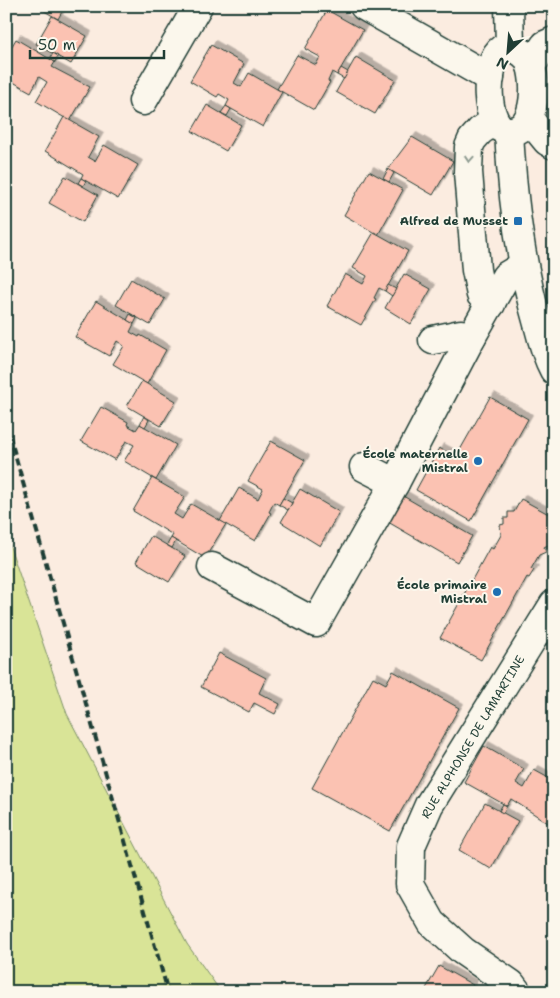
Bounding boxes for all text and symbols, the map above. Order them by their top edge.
scale bar [30,28,164,60]
north arrow [482,28,532,78]
text: 50 m [38,35,76,55]
text: N [493,53,511,74]
one-way arrow [463,156,474,164]
place label: Alfred de Musset [400,213,508,229]
marker: Alfred de Musset [512,215,524,227]
place label: École maternelle Mistral [362,446,468,476]
marker: École maternelle Mistral [472,455,484,467]
place label: École primaire Mistral [397,577,487,607]
marker: École primaire Mistral [491,586,503,598]
street label: RUE ALPHONSE DE LAMARTINE [418,652,528,822]

